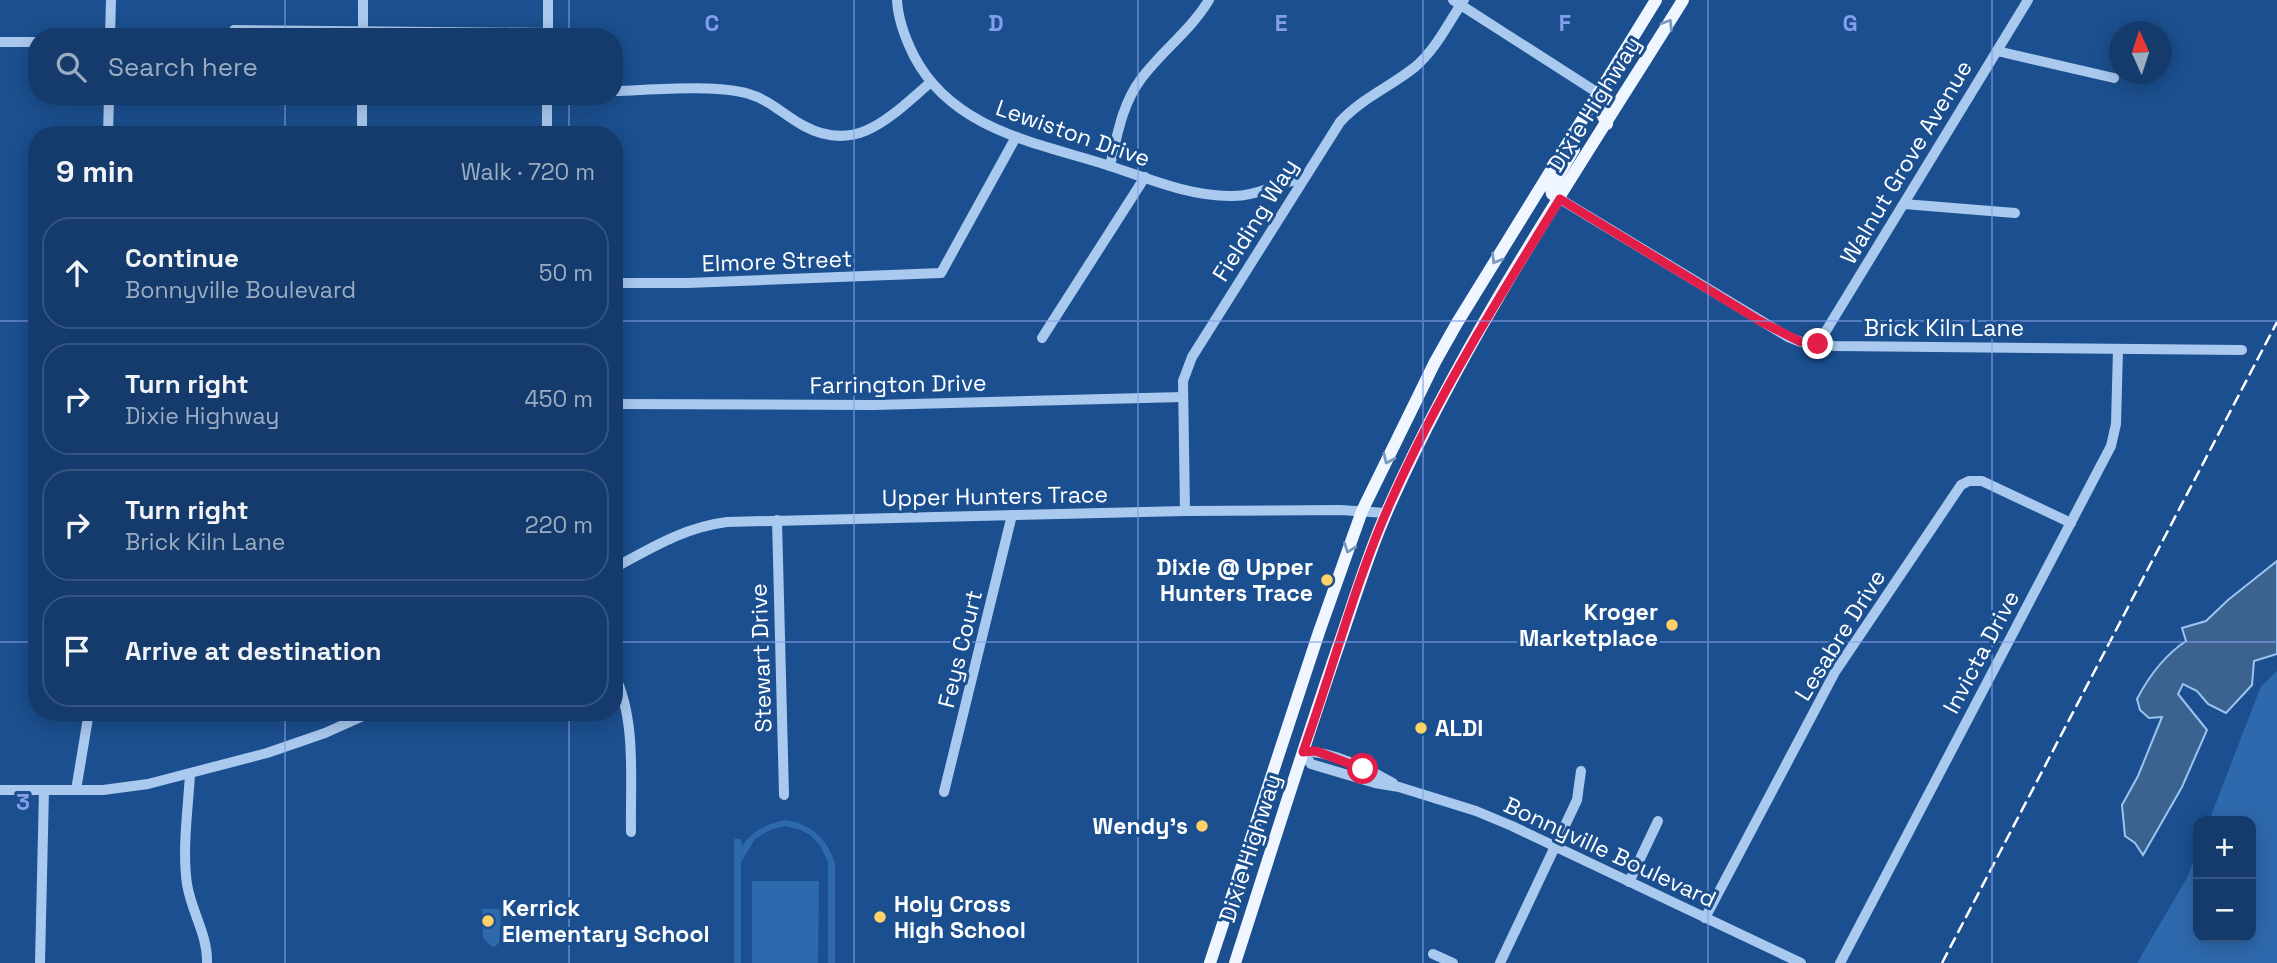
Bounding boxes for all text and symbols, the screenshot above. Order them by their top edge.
text: C [705,8,719,38]
text: D [988,8,1004,38]
text: E [1275,8,1287,38]
text: F [1559,8,1571,38]
text: G [1842,8,1858,38]
one-way arrow [1660,19,1673,32]
north arrow [2109,21,2172,84]
search box [28,28,623,105]
street label: Dixie Highway [1540,31,1648,177]
icon: search [52,48,90,86]
text: Search here [108,50,258,84]
street label: Walnut Grove Avenue [1833,55,1979,269]
street label: Lewiston Drive [992,93,1154,173]
text: 9 min [56,152,134,191]
street label: Fielding Way [1205,153,1305,287]
text: Walk · 720 m [461,157,595,187]
text: Continue [125,241,239,275]
street label: Elmore Street [701,243,853,279]
one-way arrow [1491,251,1504,264]
icon: ahead [58,254,96,292]
text: 50 m [539,258,593,288]
text: Bonnyville Boulevard [125,275,356,305]
street label: Brick Kiln Lane [1864,313,2024,343]
route end [1802,328,1833,359]
text: Turn right [125,367,249,401]
street label: Farrington Drive [809,367,987,401]
icon: right [58,380,96,418]
text: 450 m [524,384,593,414]
text: Dixie Highway [125,401,279,431]
one-way arrow [1382,452,1396,464]
street label: Upper Hunters Trace [882,479,1108,513]
text: Turn right [125,493,249,527]
icon: right [58,506,96,544]
text: 220 m [525,510,593,540]
text: Brick Kiln Lane [125,527,285,557]
one-way arrow [1343,541,1357,553]
place label: Dixie @ Upper Hunters Trace [1156,552,1313,608]
street label: Lesabre Drive [1788,564,1892,706]
marker: Dixie @ Upper Hunters Trace [1319,572,1335,588]
street label: Stewart Drive [743,583,779,733]
street label: Invicta Drive [1936,585,2026,719]
street label: Feys Court [931,587,989,711]
place label: Kroger Marketplace [1519,597,1658,653]
marker: Kroger Marketplace [1664,617,1680,633]
icon: arrive [58,632,96,670]
text: Arrive at destination [125,634,382,668]
place label: ALDI [1435,713,1483,743]
marker: ALDI [1413,720,1429,736]
route start [1347,753,1378,784]
street label: Dixie Highway [1212,770,1288,926]
text: 3 [16,787,30,817]
street label: Bonnyville Boulevard [1499,790,1721,914]
place label: Wendy's [1093,811,1188,841]
map controls [2193,816,2256,942]
button: + [2193,816,2256,879]
marker: Wendy's [1194,818,1210,834]
button: − [2193,879,2256,942]
place label: Holy Cross High School [894,889,1026,945]
place label: Kerrick Elementary School [502,893,710,949]
marker: Holy Cross High School [872,909,888,925]
marker: Kerrick Elementary School [480,913,496,929]

